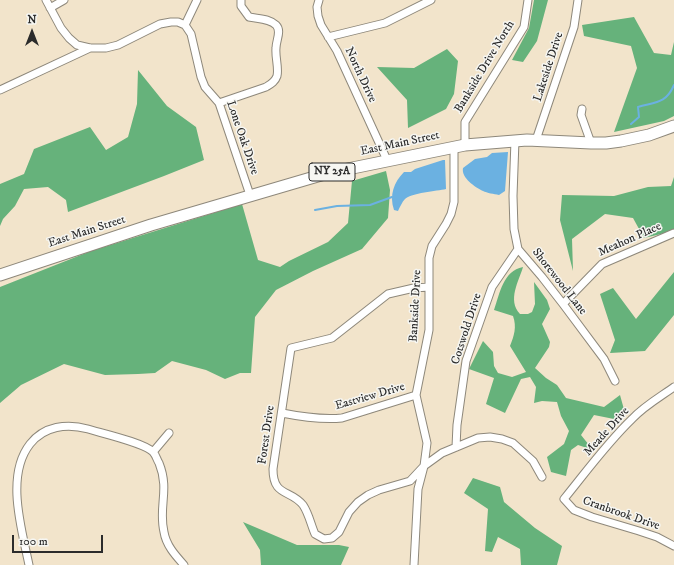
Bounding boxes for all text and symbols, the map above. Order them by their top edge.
north arrow [12,12,52,52]
text: N [27,13,37,27]
street label: Bankside Drive North [452,18,518,116]
street label: Lakeside Drive [531,31,567,103]
street label: North Drive [341,45,379,105]
street label: Lone Oak Drive [223,99,261,177]
street label: East Main Street [359,129,441,159]
road number: NY 25A [309,163,355,181]
street label: East Main Street [47,213,127,251]
street label: Meahon Place [596,220,664,260]
street label: Shorewood Lane [529,246,589,318]
street label: Bankside Drive [407,270,425,342]
street label: Cotswold Drive [449,292,485,366]
street label: Eastview Drive [334,380,406,414]
street label: Meade Drive [581,404,633,460]
street label: Forest Drive [256,405,278,465]
street label: Cranbrook Drive [581,494,661,534]
scale bar [14,527,105,553]
text: 100 m [19,534,48,549]

